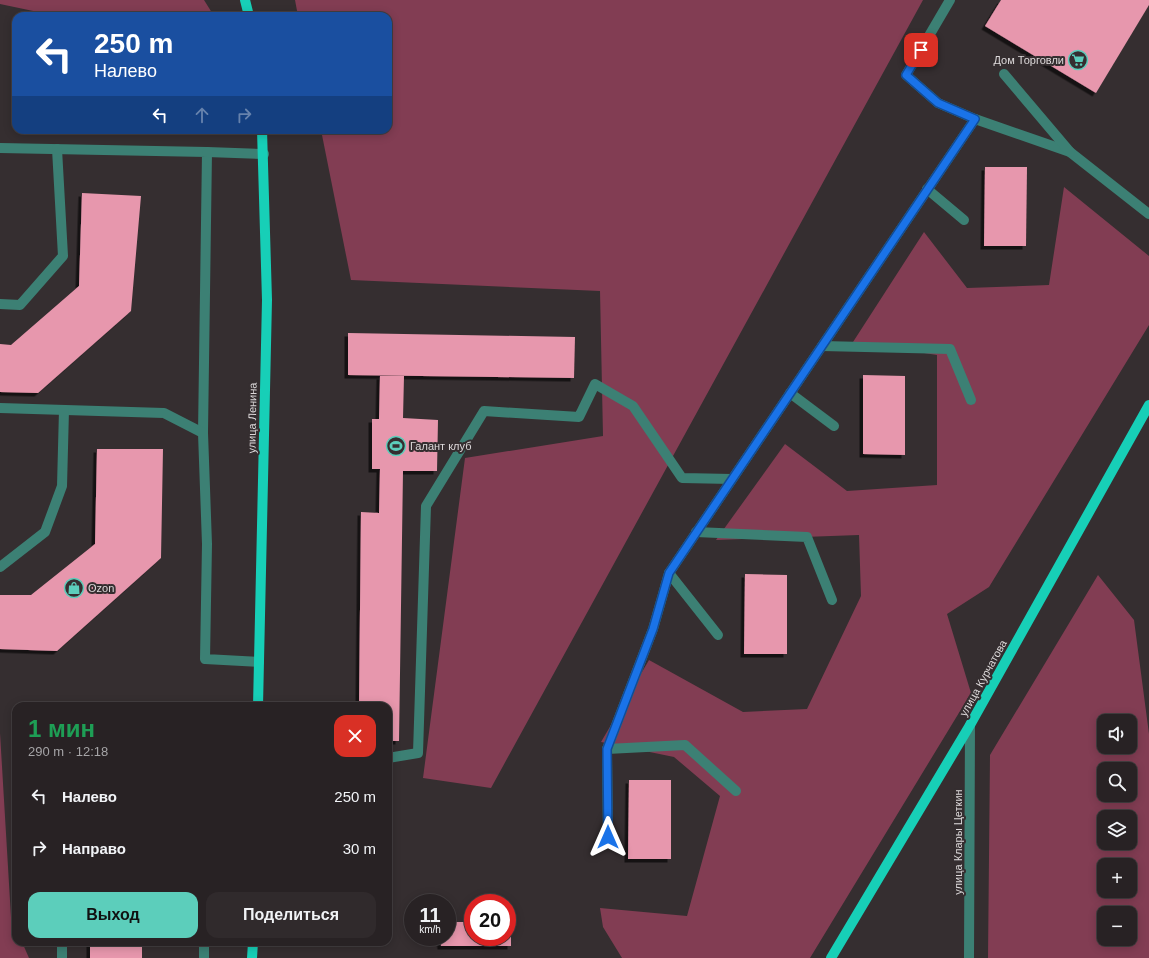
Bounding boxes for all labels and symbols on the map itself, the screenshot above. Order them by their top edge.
pin [904,33,938,67]
supermarket icon: Дом Торговли [1067,49,1089,71]
place label: Дом Торговли [994,54,1064,66]
street label: улица Ленина [245,381,259,454]
sports icon: Галант клуб [385,435,407,457]
place label: Галант клуб [410,440,471,452]
shop icon: Ozon [63,577,85,599]
place label: Ozon [88,582,114,594]
street label: улица Курчатова [957,637,1009,718]
street label: улица Клары Цеткин [952,789,964,895]
position arrow [587,816,629,858]
speed limit sign: 20 [464,894,516,946]

